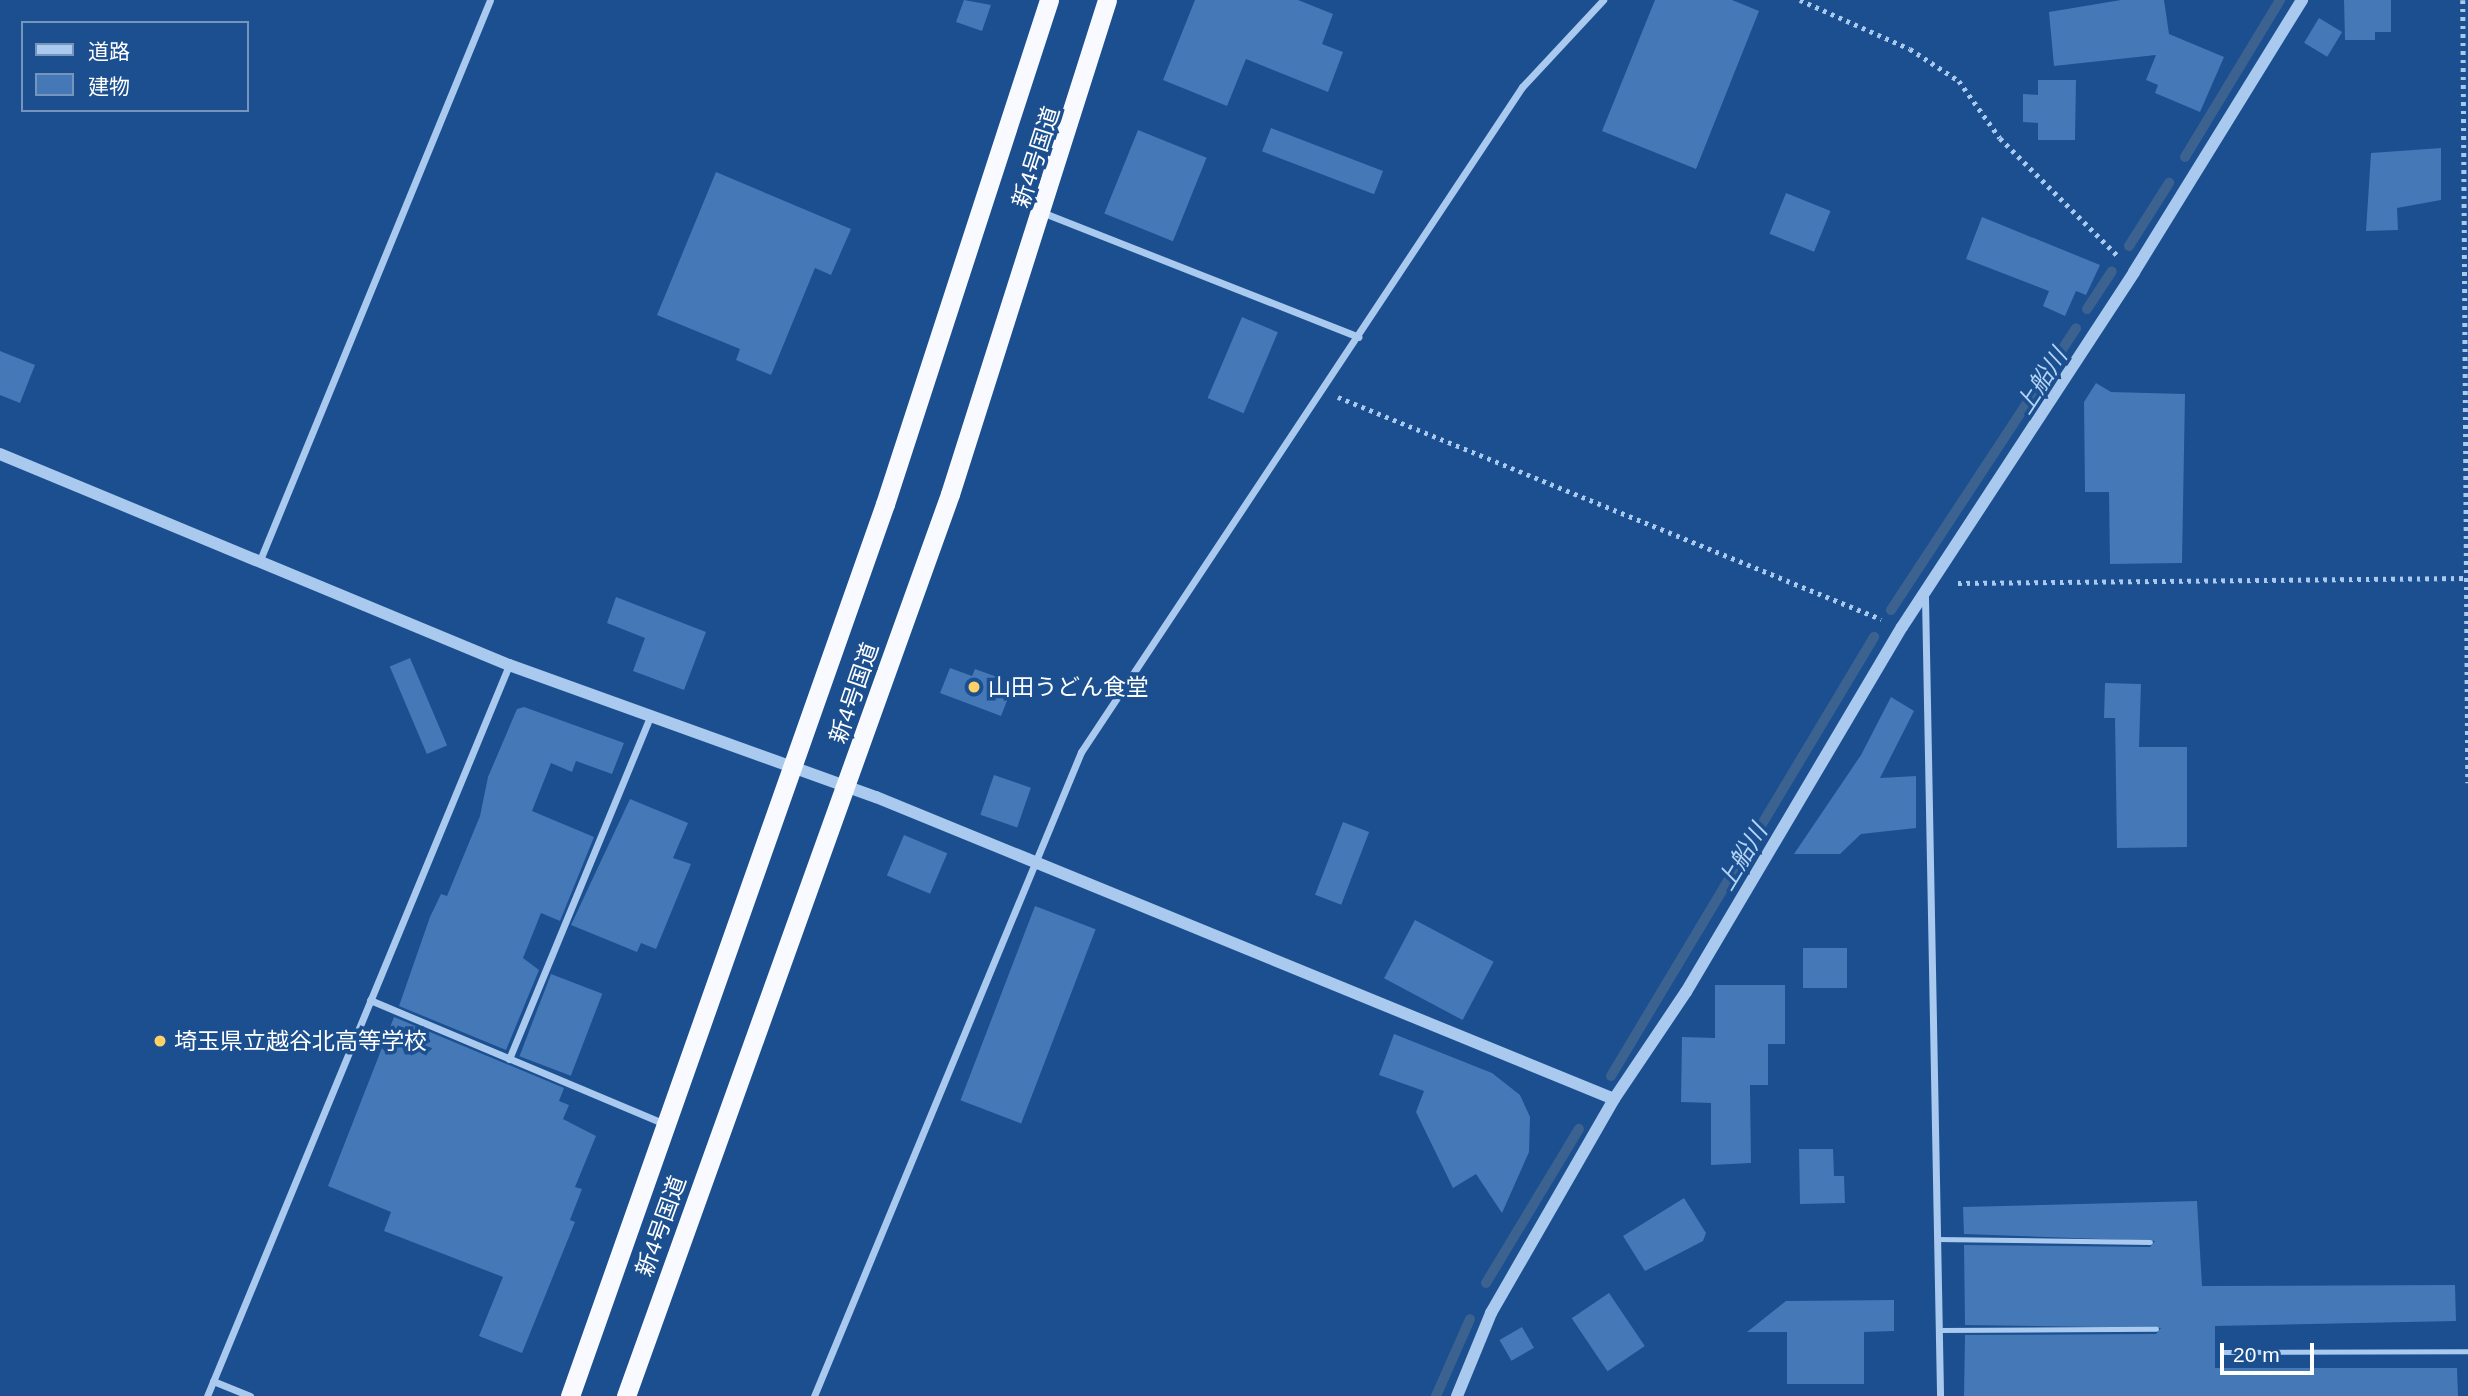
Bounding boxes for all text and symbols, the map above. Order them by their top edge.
legend [21,21,248,112]
text: 道路 [88,40,130,63]
text: 建物 [88,75,130,98]
street label: 新4号国道 [1007,103,1065,211]
water label: 上船川 [2009,343,2073,419]
street label: 新4号国道 [824,639,884,747]
place label: 山田うどん食堂 [988,673,1149,701]
marker: 山田うどん食堂 [966,679,982,695]
water label: 上船川 [1711,819,1773,895]
place label: 埼玉県立越谷北高等学校 [174,1027,427,1055]
marker: 埼玉県立越谷北高等学校 [152,1033,168,1049]
street label: 新4号国道 [630,1172,692,1280]
scale bar [2223,1330,2318,1374]
text: 20 m [2233,1343,2280,1366]

